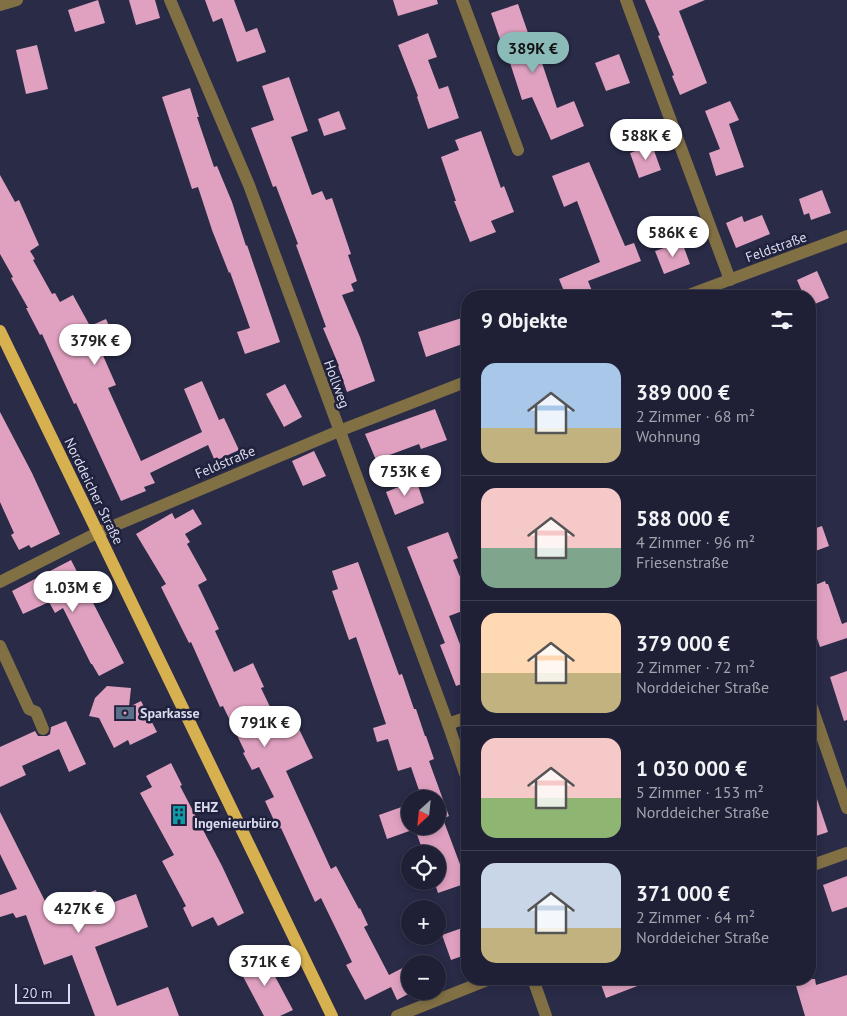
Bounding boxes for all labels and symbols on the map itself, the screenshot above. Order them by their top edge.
pin: 389K € [492,32,574,74]
pin: 588K € [605,119,687,161]
pin: 586K € [632,216,714,258]
street label: Feldstraße [743,228,809,266]
pin: 379K € [54,324,136,366]
street label: Hollweg [320,358,354,410]
street label: Norddeicher Straße [60,435,128,547]
street label: Feldstraße [192,441,258,483]
pin: 753K € [364,454,446,497]
pin: 1.03M € [27,570,119,613]
bank icon: Sparkasse [114,702,136,724]
place label: Sparkasse [140,704,200,722]
pin: 791K € [224,706,306,748]
north arrow [401,790,446,835]
place label: EHZ Ingenieurbüro [194,798,279,832]
building icon: EHZ Ingenieurbüro [168,804,190,826]
pin: 427K € [38,892,120,934]
pin: 371K € [224,944,306,987]
scale bar [15,981,70,1004]

